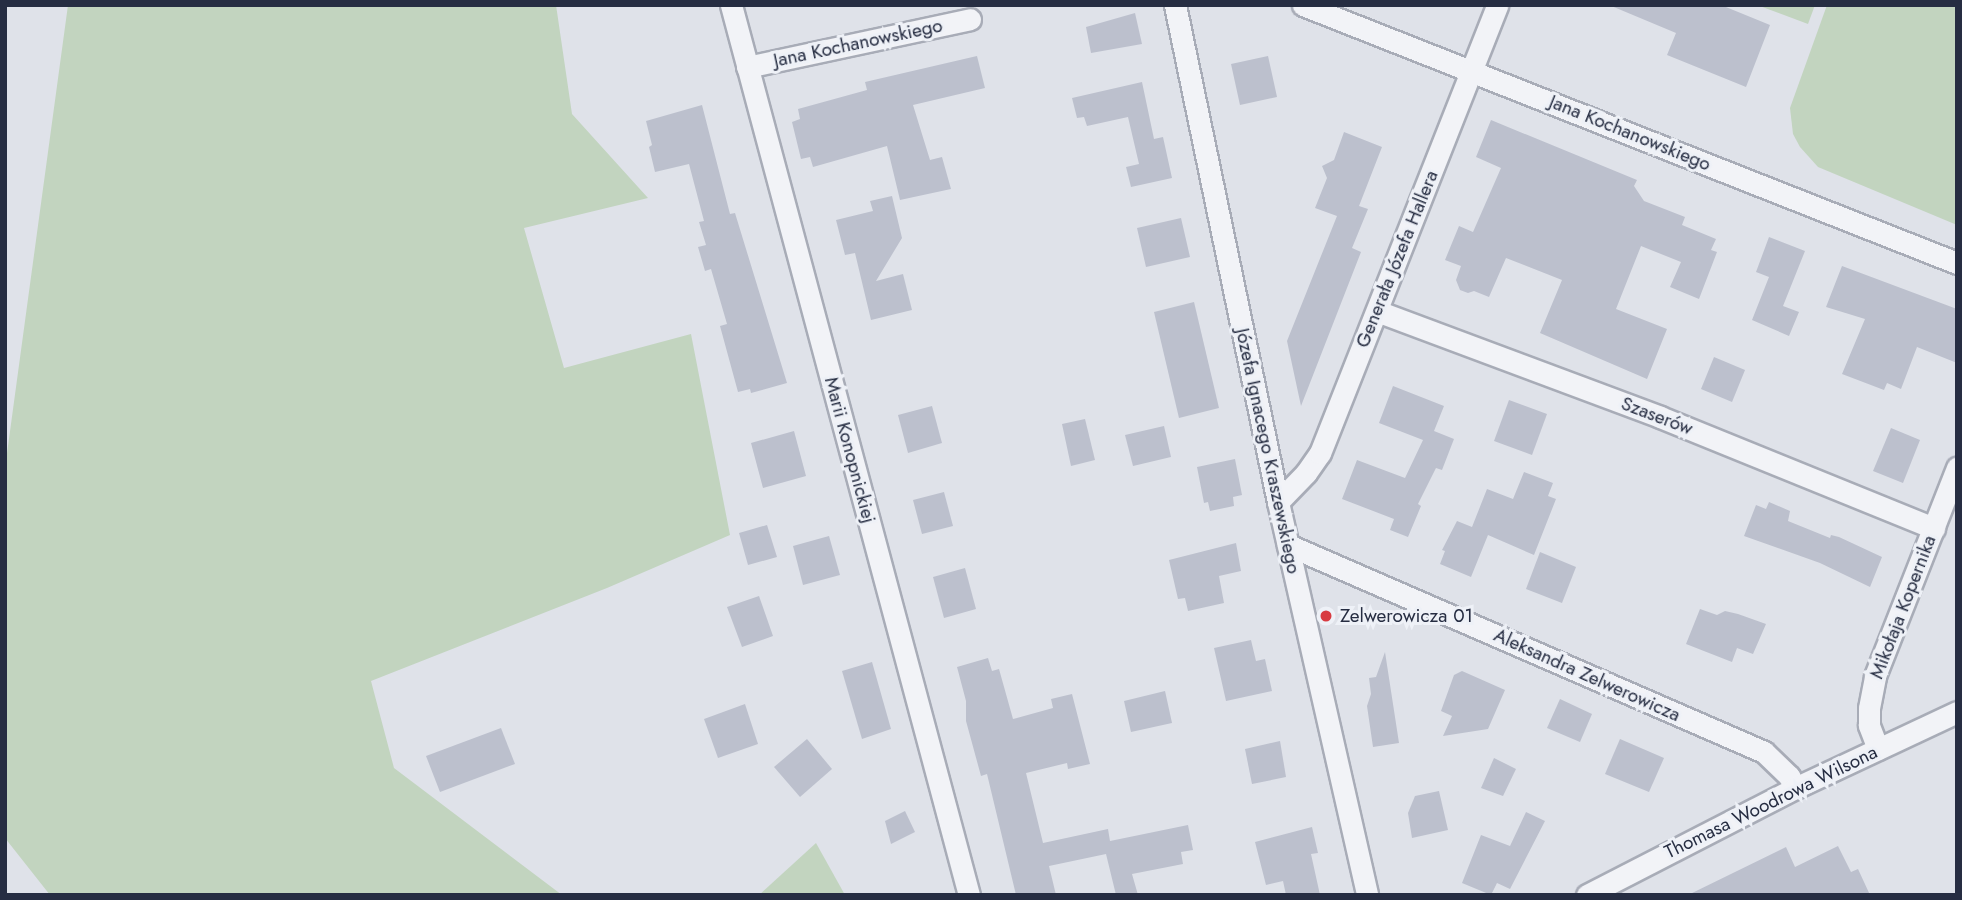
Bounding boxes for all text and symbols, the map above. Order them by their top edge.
street label: Jana Kochanowskiego [771,14,945,72]
street label: Jana Kochanowskiego [1546,90,1714,176]
street label: Generała Józefa Hallera [1351,167,1443,351]
street label: Józefa Ignacego Kraszewskiego [1231,326,1305,576]
street label: Marii Konopnickiej [820,375,880,525]
street label: Szaserów [1618,392,1696,440]
street label: Mikołaja Kopernika [1865,532,1941,682]
place label: Zelwerowicza 01 [1340,605,1473,627]
marker: Zelwerowicza 01 [1318,608,1334,624]
street label: Aleksandra Zelwerowicza [1490,624,1684,726]
street label: Thomasa Woodrowa Wilsona [1661,740,1881,864]

